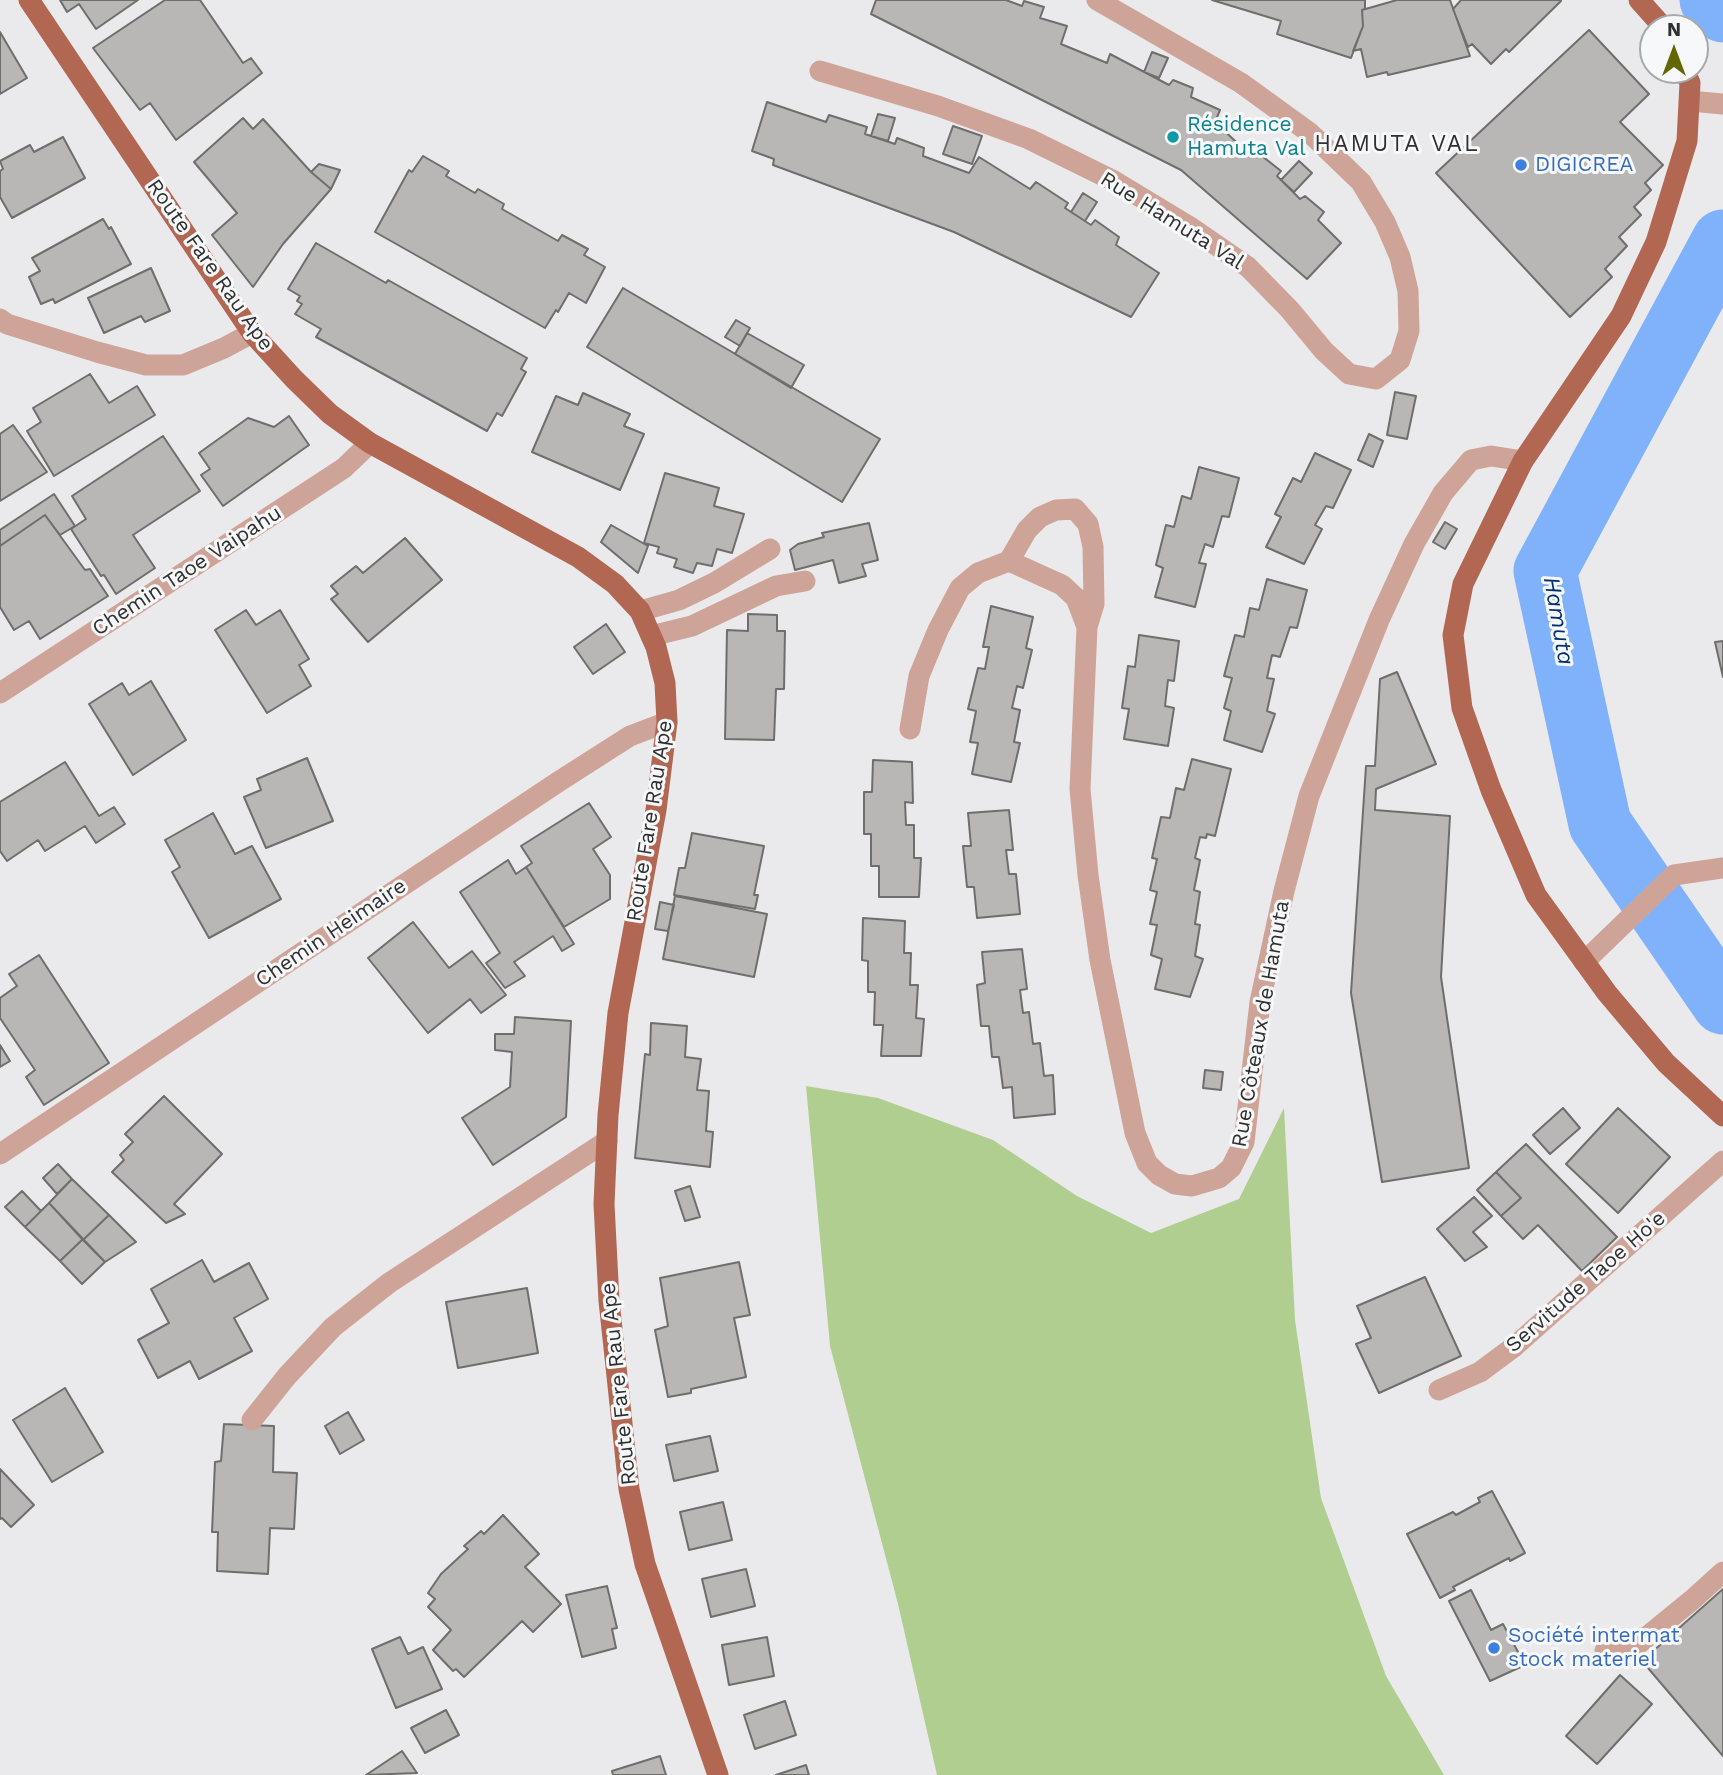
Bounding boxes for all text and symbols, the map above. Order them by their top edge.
north arrow [1639,14,1709,84]
text: N [1667,18,1681,41]
place label: Résidence Hamuta Val [1187,112,1306,162]
marker: Résidence Hamuta Val [1165,129,1181,145]
district label: HAMUTA VAL [1316,130,1478,158]
place label: DIGICREA [1535,152,1633,178]
marker: DIGICREA [1513,157,1529,173]
street label: Rue Hamuta Val [1096,167,1248,275]
street label: Route Fare Rau Ape [141,174,279,356]
street label: Chemin Taoe Vaipahu [88,500,286,642]
water label: Hamuta [1537,575,1579,667]
street label: Route Fare Rau Ape [622,719,678,923]
street label: Chemin Heimaire [251,873,411,993]
street label: Rue Côteaux de Hamuta [1227,899,1295,1149]
street label: Servitude Taoe Ho'e [1501,1206,1671,1358]
street label: Route Fare Rau Ape [596,1281,642,1487]
place label: Société intermat stock materiel [1508,1623,1679,1673]
marker: Société intermat stock materiel [1486,1640,1502,1656]

